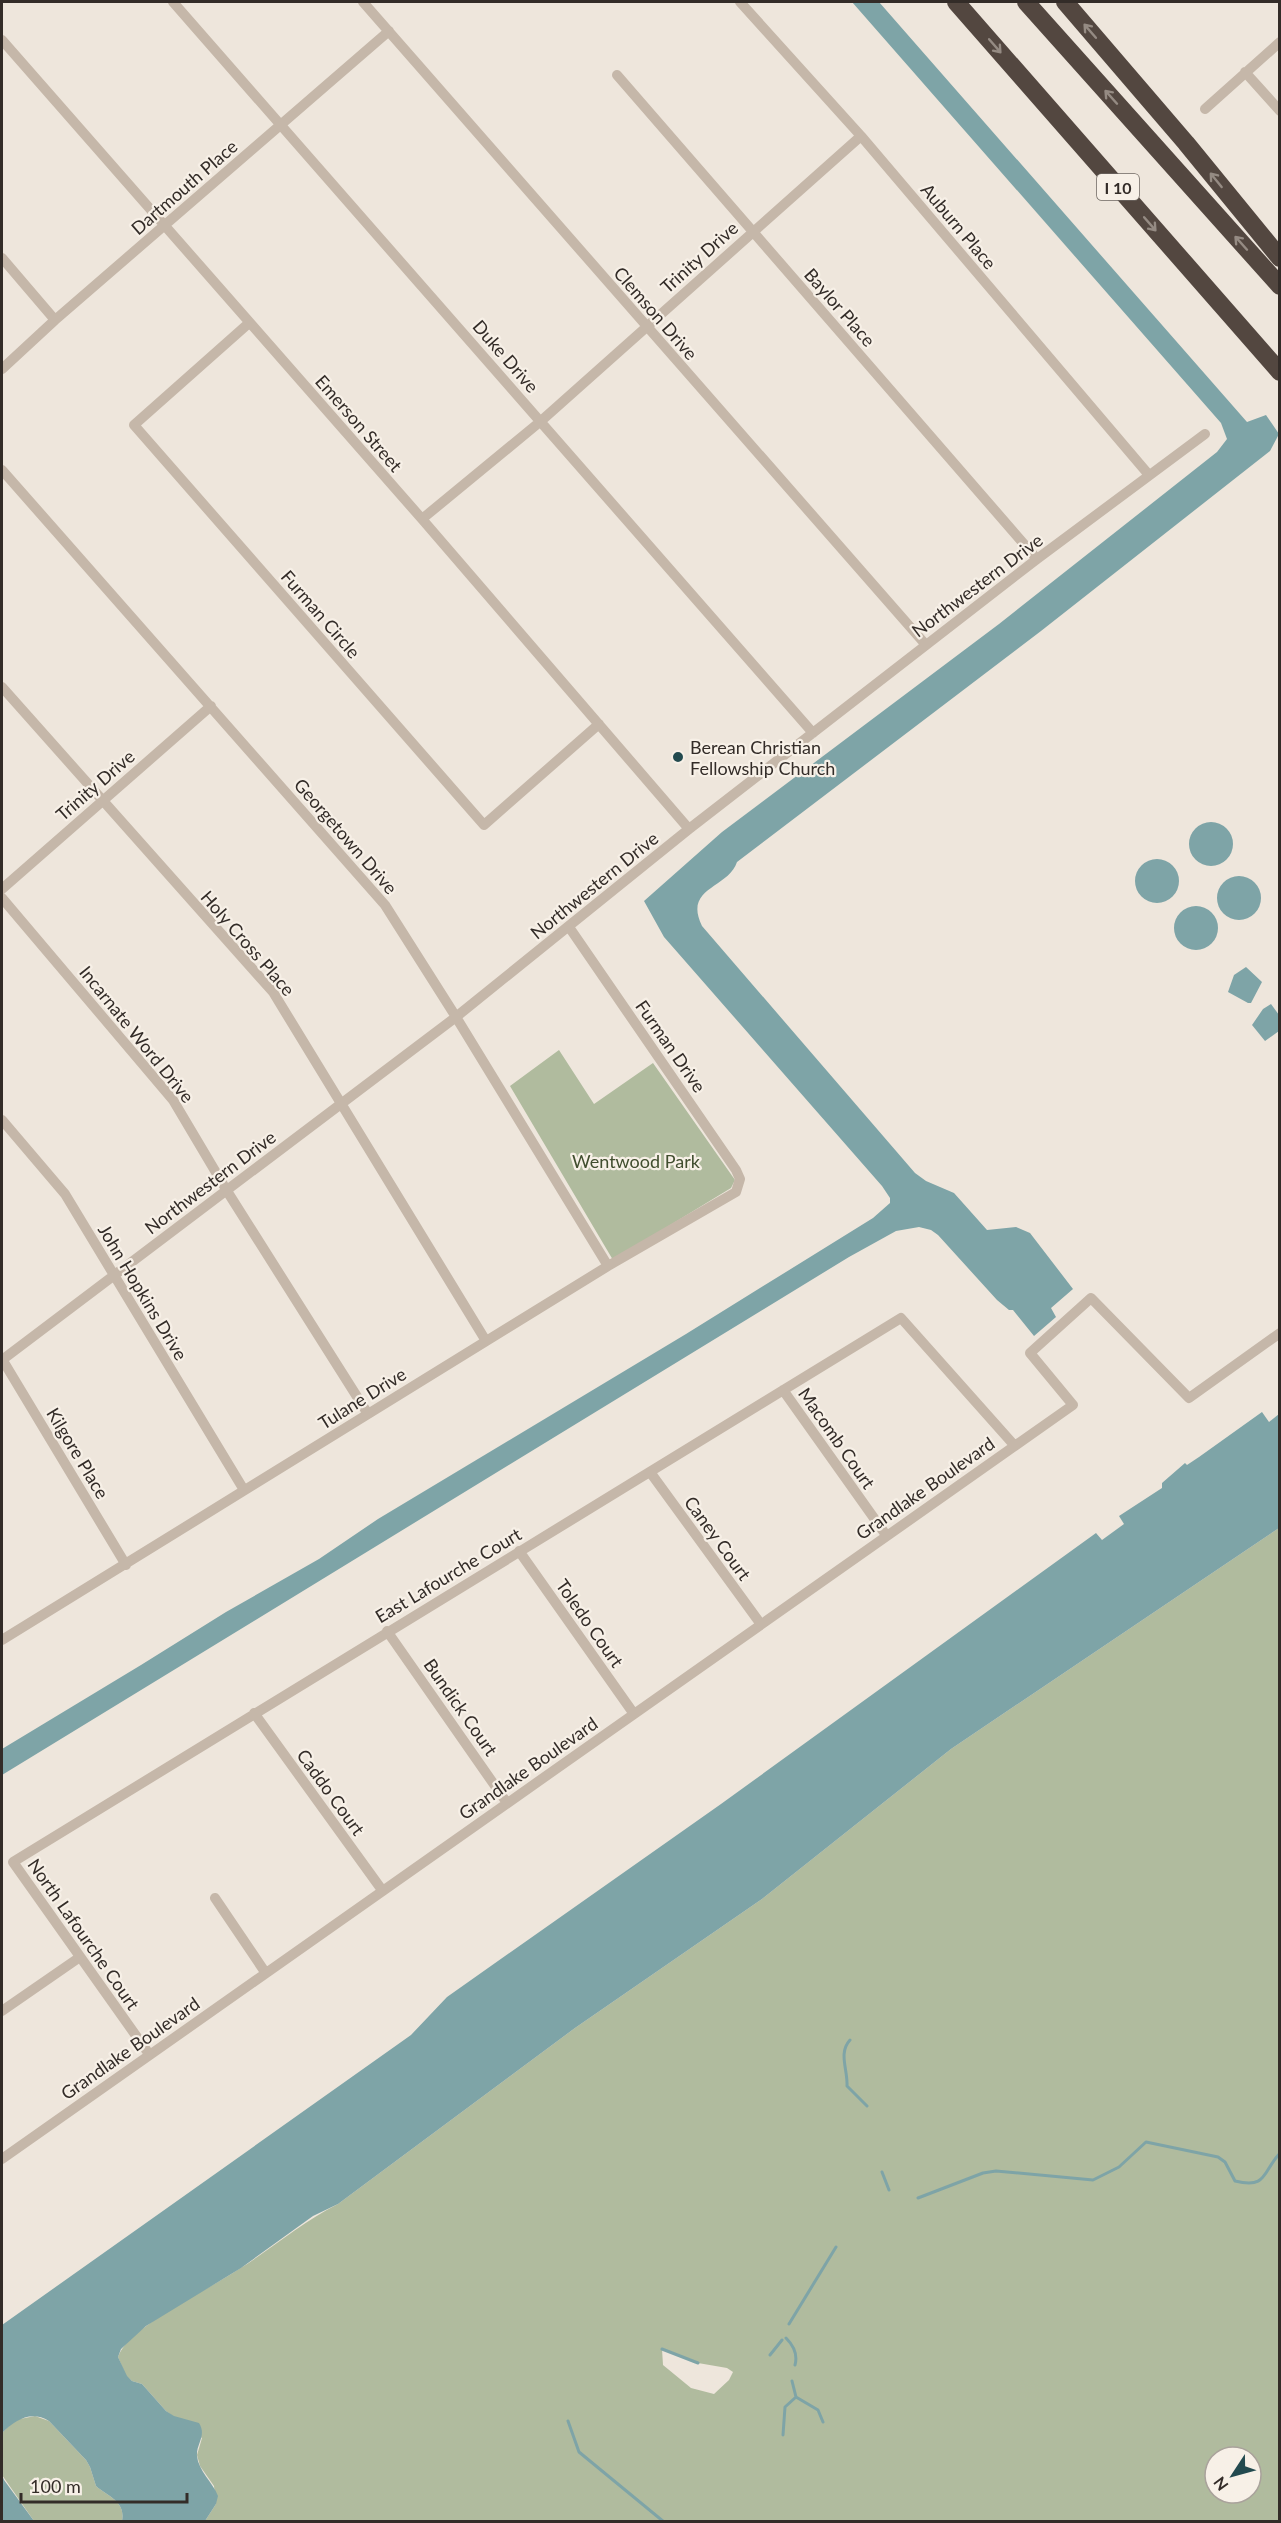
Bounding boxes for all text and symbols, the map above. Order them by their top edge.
one-way arrow [1083,24,1097,39]
one-way arrow [988,38,1002,53]
one-way arrow [1104,90,1118,105]
street label: Dartmouth Place [126,135,242,239]
one-way arrow [1210,172,1223,188]
road number: I 10 [1097,174,1139,200]
street label: Auburn Place [917,179,1001,273]
street label: Trinity Drive [656,216,742,298]
one-way arrow [1144,216,1157,232]
one-way arrow [1234,235,1248,250]
street label: Clemson Drive [610,262,702,364]
street label: Baylor Place [800,263,880,351]
street label: Duke Drive [468,315,544,397]
street label: Emerson Street [311,370,407,476]
street label: Northwestern Drive [907,529,1047,641]
street label: Furman Circle [277,566,365,662]
place label: Berean Christian Fellowship Church [690,736,835,779]
street label: Trinity Drive [51,745,139,825]
marker: Berean Christian Fellowship Church [671,750,685,764]
street label: Georgetown Drive [290,774,402,898]
street label: Northwestern Drive [526,827,662,943]
street label: Holy Cross Place [196,886,300,1000]
street label: Incarnate Word Drive [75,961,199,1107]
street label: Furman Drive [631,996,711,1096]
street label: Northwestern Drive [140,1126,280,1238]
park label: Wentwood Park [572,1150,701,1172]
street label: John Hopkins Drive [94,1220,192,1364]
street label: Tulane Drive [314,1362,410,1434]
street label: Macomb Court [794,1383,880,1493]
street label: Kilgore Place [42,1404,114,1502]
street label: Grandlake Boulevard [852,1432,998,1544]
street label: Caney Court [680,1492,756,1585]
street label: East Lafourche Court [371,1522,525,1627]
street label: Toledo Court [552,1575,629,1672]
street label: Bundick Court [419,1654,503,1760]
street label: Grandlake Boulevard [455,1712,601,1824]
street label: Caddo Court [292,1745,370,1840]
street label: North Lafourche Court [23,1854,145,2014]
street label: Grandlake Boulevard [57,1992,203,2104]
north arrow [1203,2445,1263,2505]
scale bar [21,2466,188,2504]
text: N [1209,2474,1232,2495]
text: 100 m [30,2475,81,2497]

